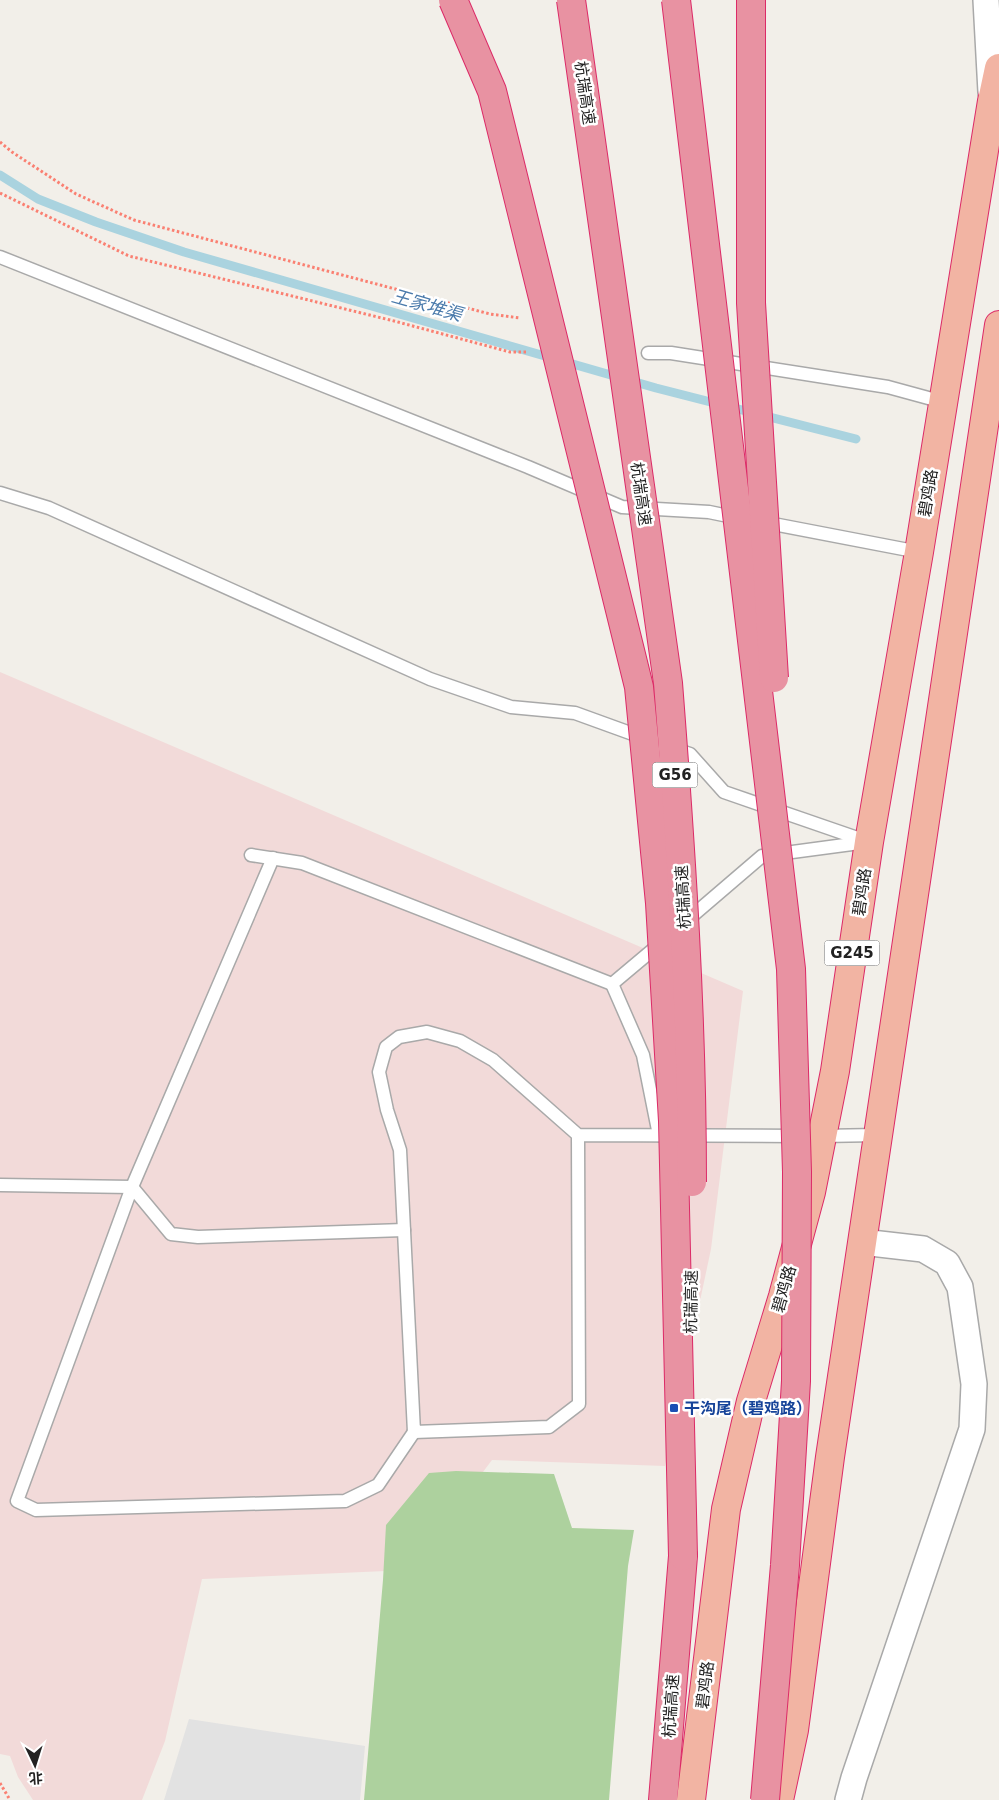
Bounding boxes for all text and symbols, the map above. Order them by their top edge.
street label: 杭瑞高速 [571,60,599,126]
water label: 王家堆渠 [390,285,467,326]
street label: 杭瑞高速 [627,461,655,527]
street label: 碧鸡路 [915,468,941,518]
road number: G56 [652,762,698,788]
street label: 杭瑞高速 [672,865,694,929]
street label: 碧鸡路 [849,867,875,917]
road number: G245 [824,940,880,966]
street label: 碧鸡路 [768,1263,800,1315]
street label: 杭瑞高速 [681,1270,701,1334]
place label: 干沟尾（碧鸡路） [684,1399,812,1418]
marker: 干沟尾（碧鸡路） [668,1402,680,1414]
street label: 碧鸡路 [693,1660,717,1710]
street label: 杭瑞高速 [659,1673,683,1739]
north arrow [10,1740,60,1790]
text: 北 [28,1769,43,1786]

